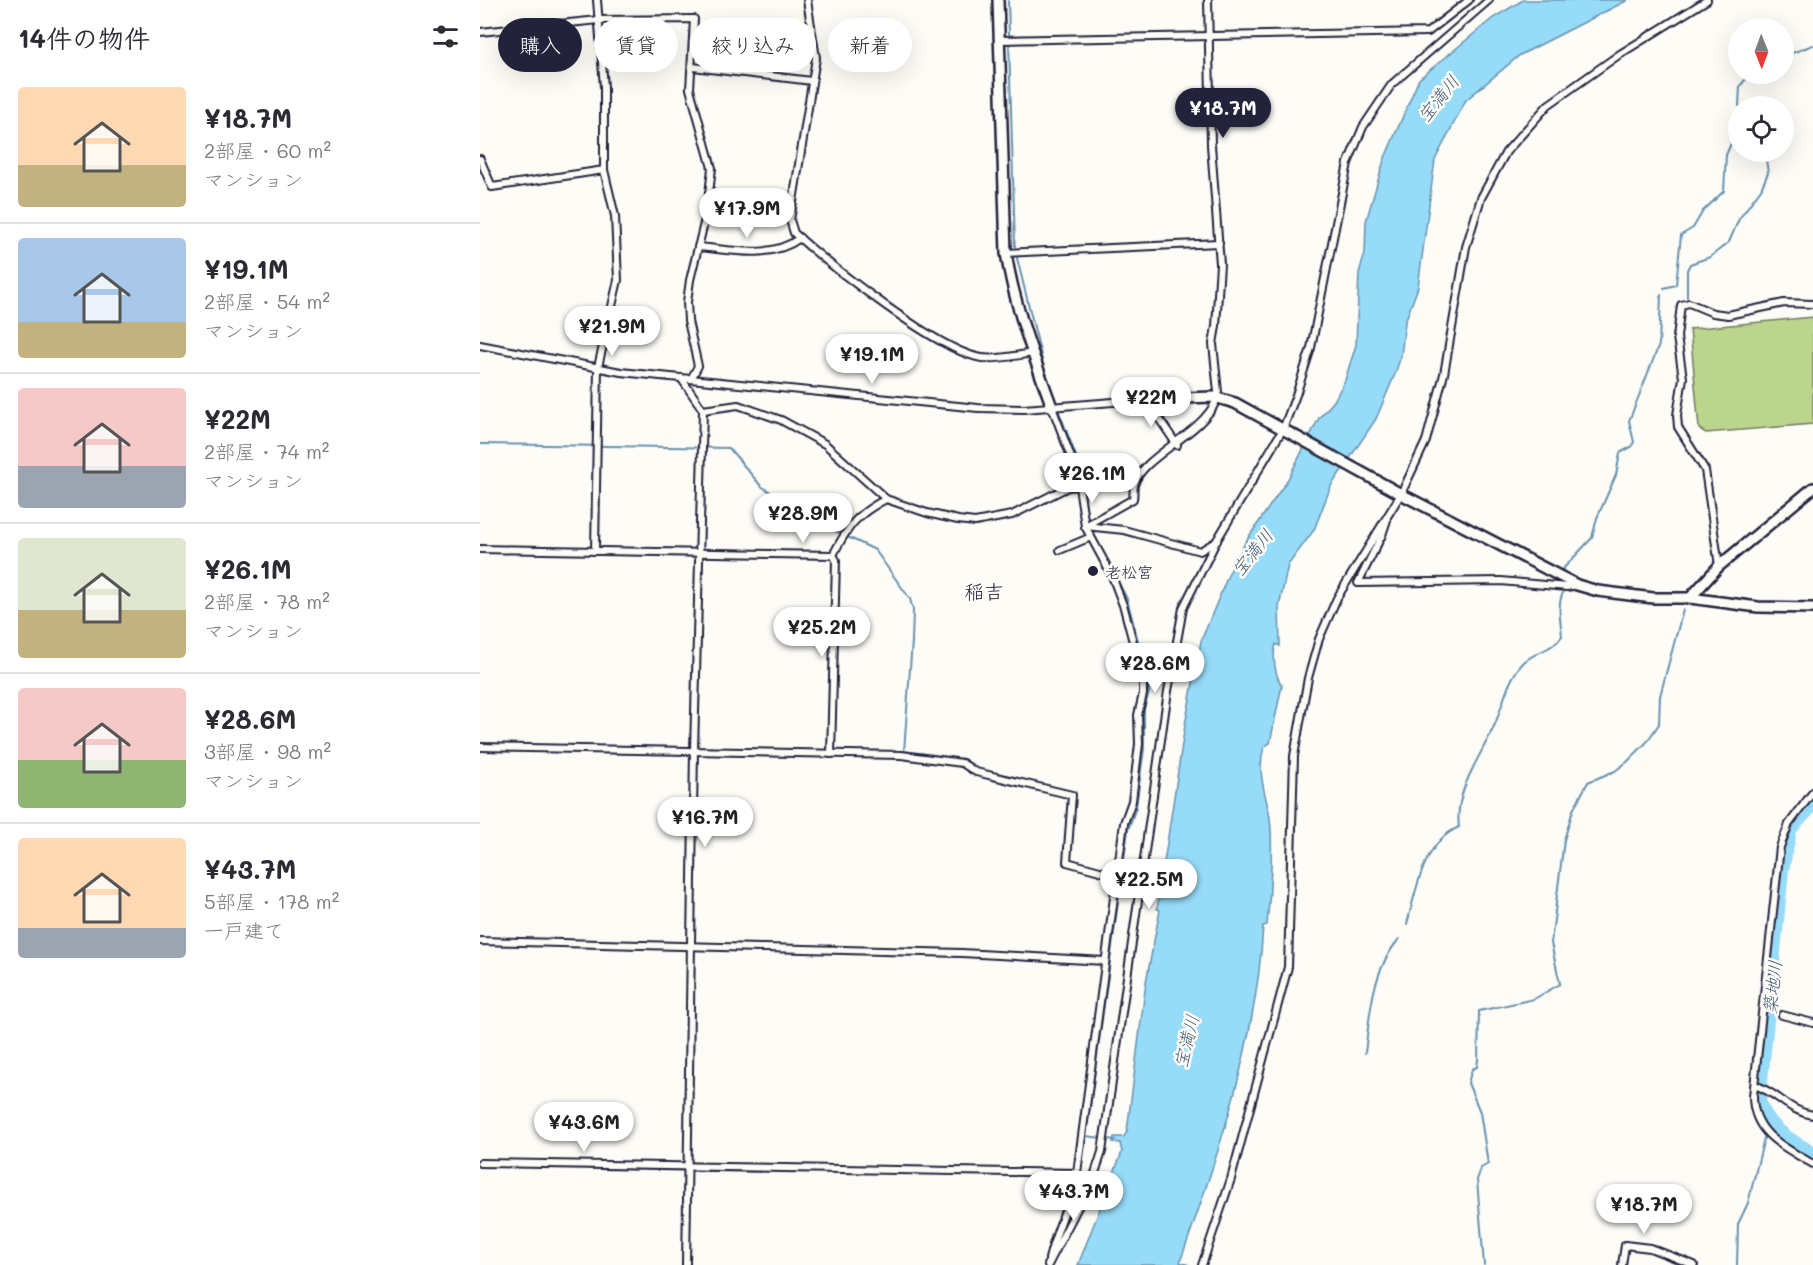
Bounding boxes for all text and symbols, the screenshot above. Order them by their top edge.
chip: 購入 [498,18,582,72]
chip: 賃貸 [594,18,678,72]
chip: 絞り込み [690,18,816,72]
chip: 新着 [828,18,912,72]
north arrow [1728,18,1794,84]
map controls [1728,18,1794,162]
icon: filters [429,20,462,53]
text: 14件の物件 [18,21,150,55]
water label: 宝満川 [1412,69,1464,127]
pin: ¥18.7M [1174,88,1272,139]
text: ¥18.7M [1189,94,1257,120]
button: locate [1728,96,1794,162]
text: ¥18.7M [204,101,292,135]
icon: home [66,111,138,183]
text: 2部屋 · 60 m² [204,137,331,163]
text: マンション [204,166,303,192]
pin: ¥17.9M [698,188,796,239]
text: ¥17.9M [713,194,781,220]
text: ¥19.1M [204,252,289,286]
icon: home [66,262,138,334]
text: 2部屋 · 54 m² [204,288,330,314]
pin: ¥21.9M [563,306,661,357]
text: ¥21.9M [578,312,646,338]
text: マンション [204,317,303,343]
pin: ¥19.1M [823,334,921,385]
text: ¥19.1M [839,340,905,366]
pin: ¥22M [1115,377,1187,428]
text: ¥22M [1125,383,1177,409]
text: ¥22M [204,402,271,436]
icon: home [66,412,138,484]
text: 2部屋 · 74 m² [204,438,329,464]
pin: ¥26.1M [1043,453,1141,504]
text: ¥26.1M [1058,459,1126,485]
text: マンション [204,467,303,493]
pin: ¥28.9M [754,493,852,544]
text: ¥28.9M [767,499,839,525]
water label: 宝満川 [1226,523,1278,581]
text: ¥26.1M [204,552,292,586]
place label: 老松宮 [1105,561,1153,582]
icon: home [66,562,138,634]
marker: 老松宮 [1086,564,1100,578]
district label: 稲吉 [964,578,1004,604]
text: 2部屋 · 78 m² [204,588,330,614]
pin: ¥25.2M [773,607,871,658]
text: ¥25.2M [787,613,857,639]
text: マンション [204,617,303,643]
pin: ¥28.6M [1106,643,1204,694]
text: ¥28.6M [1119,649,1191,675]
text: ¥28.6M [204,702,296,736]
icon: home [66,712,138,784]
text: 3部屋 · 98 m² [204,738,331,764]
text: マンション [204,767,303,793]
pin: ¥16.7M [656,797,754,848]
text: ¥16.7M [671,803,739,829]
text: ¥43.7M [204,852,297,886]
pin: ¥22.5M [1100,859,1198,910]
icon: home [66,862,138,934]
text: ¥22.5M [1114,865,1184,891]
text: 5部屋 · 178 m² [204,888,339,914]
text: 一戸建て [204,917,284,943]
water label: 築地川 [1757,959,1787,1015]
water label: 宝満川 [1168,1012,1204,1070]
pin: ¥43.6M [535,1102,633,1153]
text: ¥43.6M [548,1108,620,1134]
pin: ¥43.7M [1025,1171,1123,1222]
text: ¥43.7M [1038,1177,1110,1203]
pin: ¥18.7M [1595,1184,1693,1235]
text: ¥18.7M [1610,1190,1678,1216]

